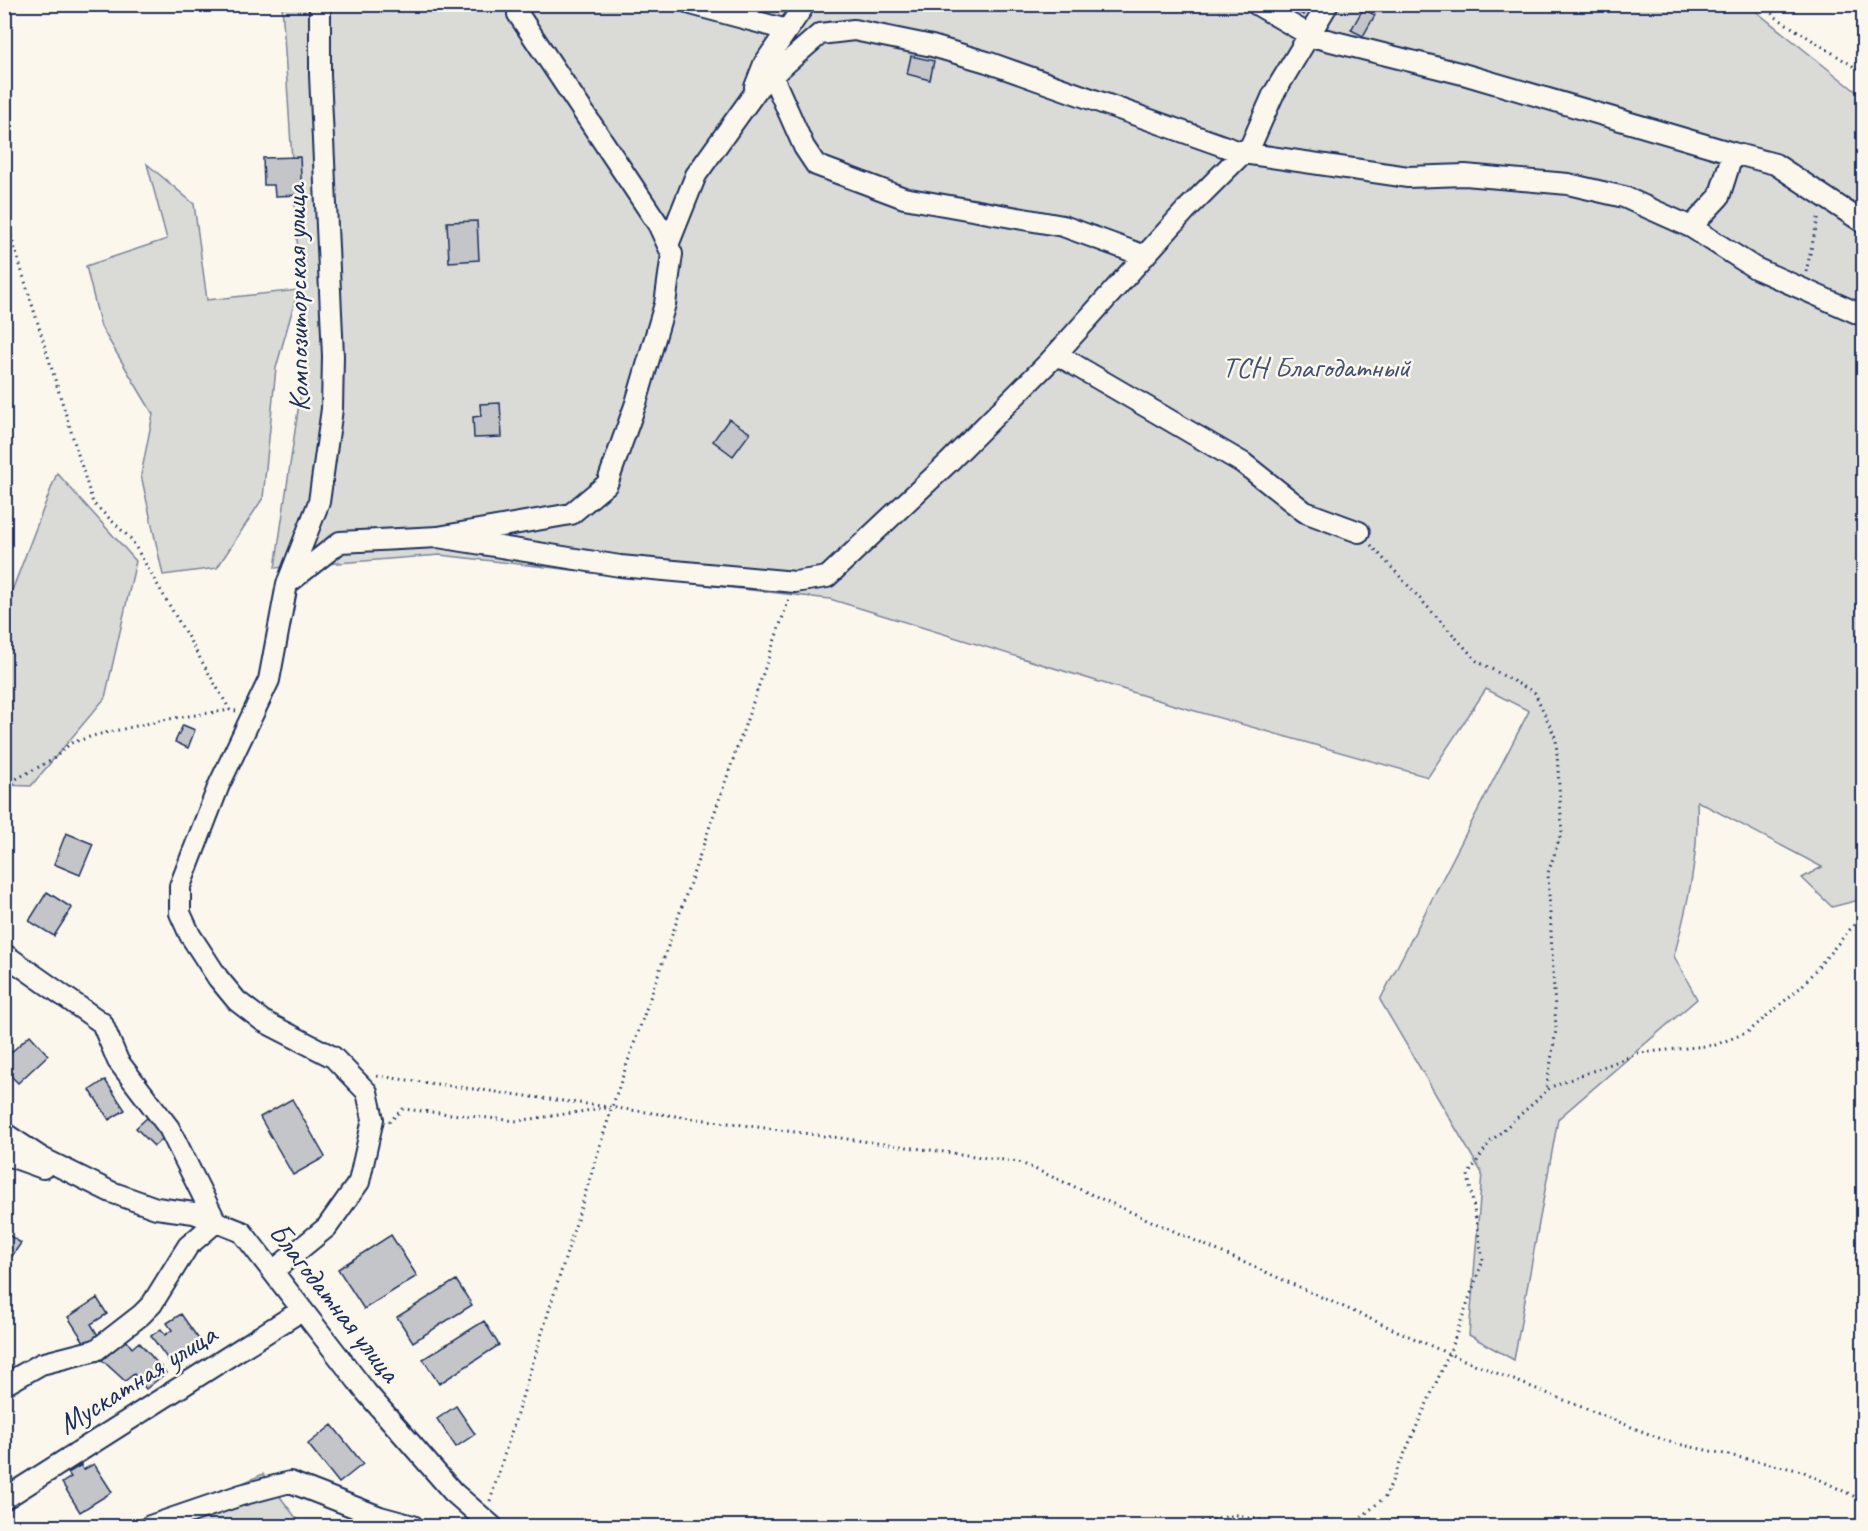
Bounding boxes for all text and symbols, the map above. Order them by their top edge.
street label: Композиторская улица [276,181,318,412]
park label: ТСН Благодатный [1222,348,1412,386]
street label: Благодатная улица [261,1214,410,1391]
street label: Мускатная улица [51,1314,225,1443]

